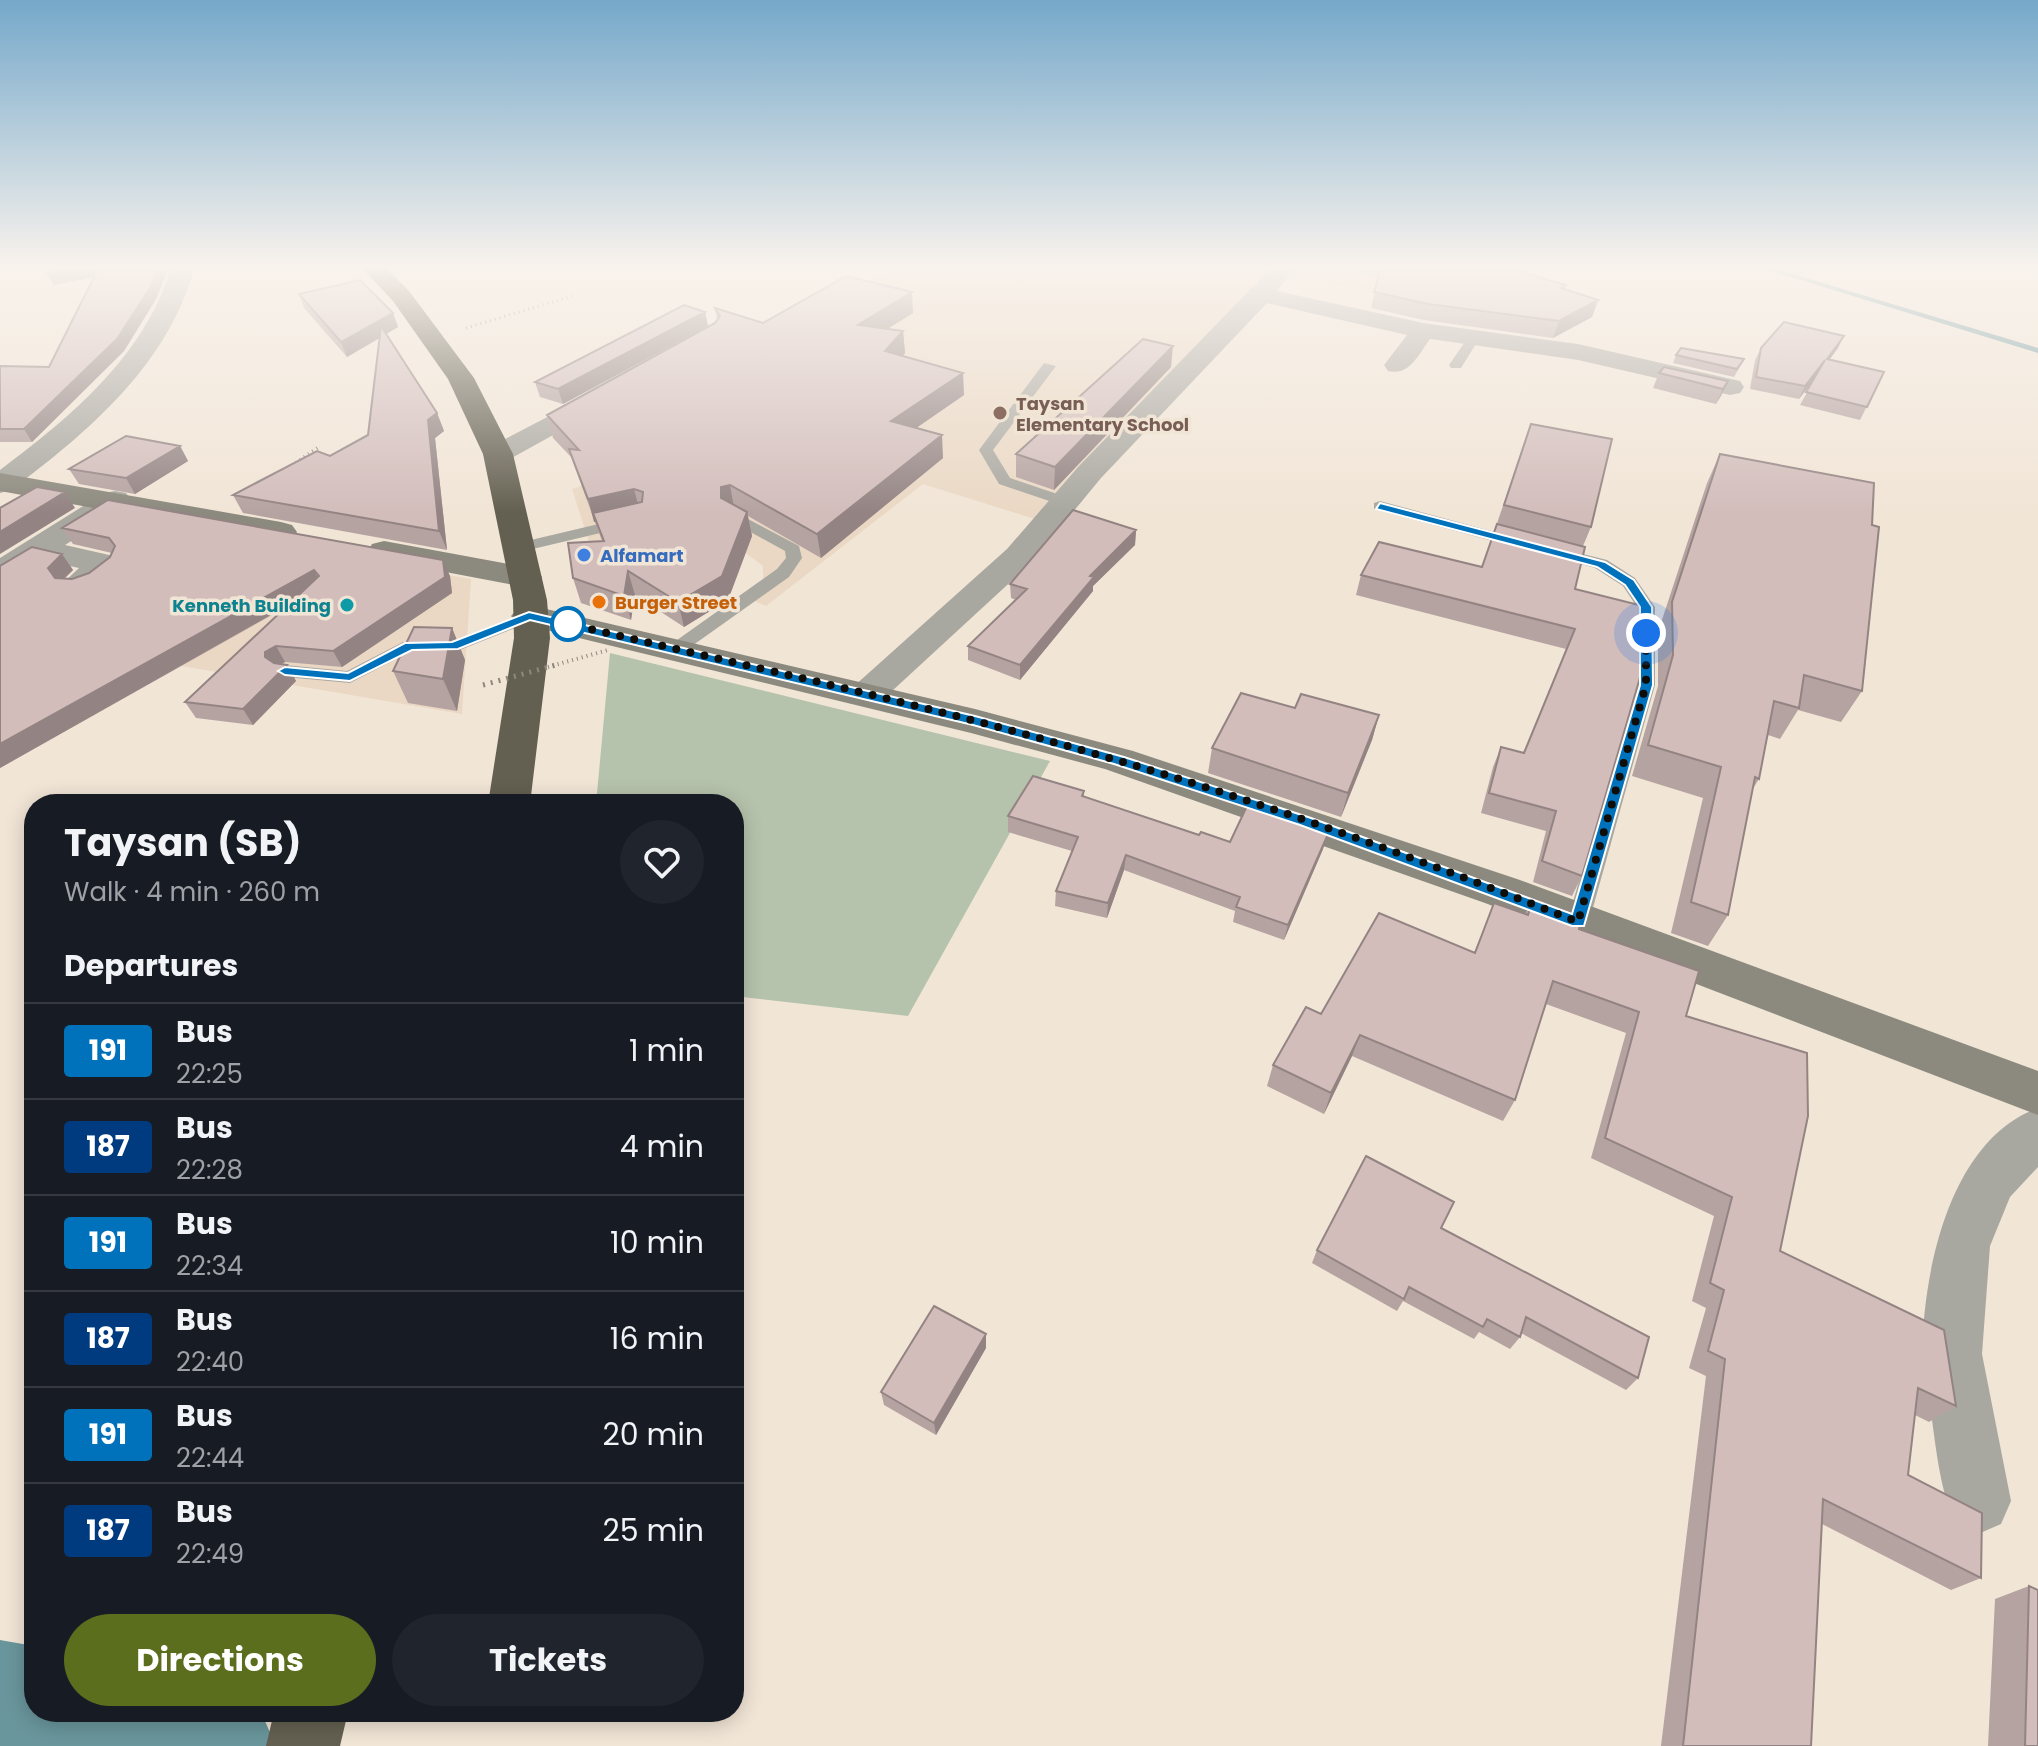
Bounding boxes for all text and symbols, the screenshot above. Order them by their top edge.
place label: Taysan Elementary School [1016,391,1189,437]
marker: Taysan Elementary School [991,404,1009,422]
place label: Alfamart [600,543,684,568]
marker: Alfamart [575,546,593,564]
place label: Burger Street [615,590,737,615]
place label: Kenneth Building [172,593,331,618]
marker: Burger Street [590,593,608,611]
marker: Kenneth Building [338,596,356,614]
unlabelled marker [551,607,585,641]
your location [1626,613,1666,653]
text: Taysan (SB) [64,816,302,869]
button: heart [620,820,704,904]
text: Walk · 4 min · 260 m [64,874,320,910]
text: Departures [64,944,238,987]
text: Bus [176,1010,233,1053]
text: 1 min [629,1029,704,1072]
text: 191 [89,1031,127,1070]
text: 22:25 [176,1056,243,1092]
text: Bus [176,1106,233,1149]
text: 4 min [620,1125,704,1168]
text: 187 [86,1127,130,1166]
text: 22:28 [176,1152,243,1188]
text: Bus [176,1202,233,1245]
text: 10 min [610,1221,704,1264]
text: 191 [89,1223,127,1262]
text: 22:34 [176,1248,243,1284]
text: Bus [176,1298,233,1341]
text: 16 min [610,1317,704,1360]
text: 187 [86,1319,130,1358]
text: 22:40 [176,1344,244,1380]
text: Bus [176,1394,233,1437]
text: 20 min [602,1413,704,1456]
text: 191 [89,1415,127,1454]
text: 22:44 [176,1440,244,1476]
text: Bus [176,1490,233,1533]
text: 25 min [602,1509,704,1552]
text: 187 [86,1511,130,1550]
text: 22:49 [176,1536,244,1572]
button: Directions [64,1614,376,1706]
button: Tickets [392,1614,704,1706]

